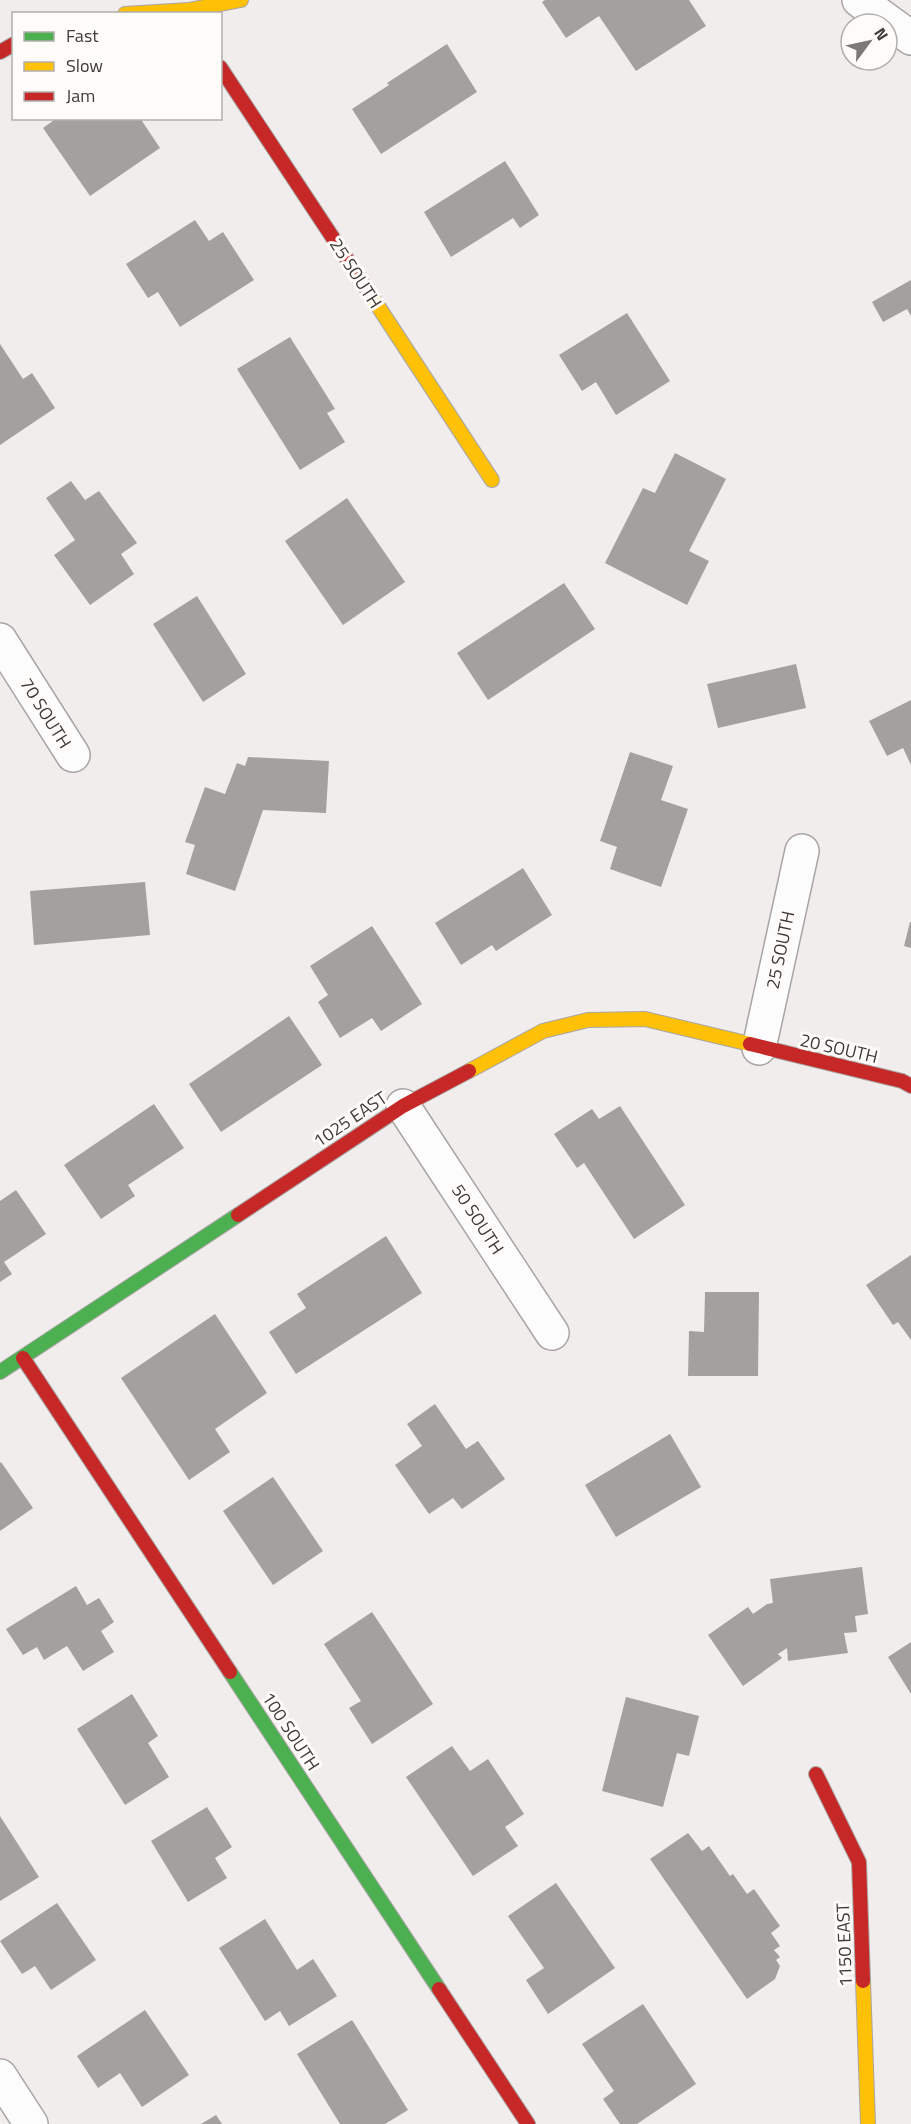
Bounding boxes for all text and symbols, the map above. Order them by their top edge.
legend [12,12,222,120]
north arrow [839,12,899,72]
text: Fast [66,22,99,49]
text: N [868,23,895,45]
text: Slow [66,52,103,79]
text: Jam [66,82,95,109]
street label: 25 SOUTH [323,233,389,313]
street label: 70 SOUTH [14,672,78,754]
street label: 25 SOUTH [759,909,801,991]
street label: 20 SOUTH [797,1026,881,1070]
street label: 1025 EAST [308,1084,393,1154]
street label: 50 SOUTH [445,1179,511,1259]
street label: 100 SOUTH [255,1686,327,1776]
street label: 1150 EAST [829,1902,859,1987]

